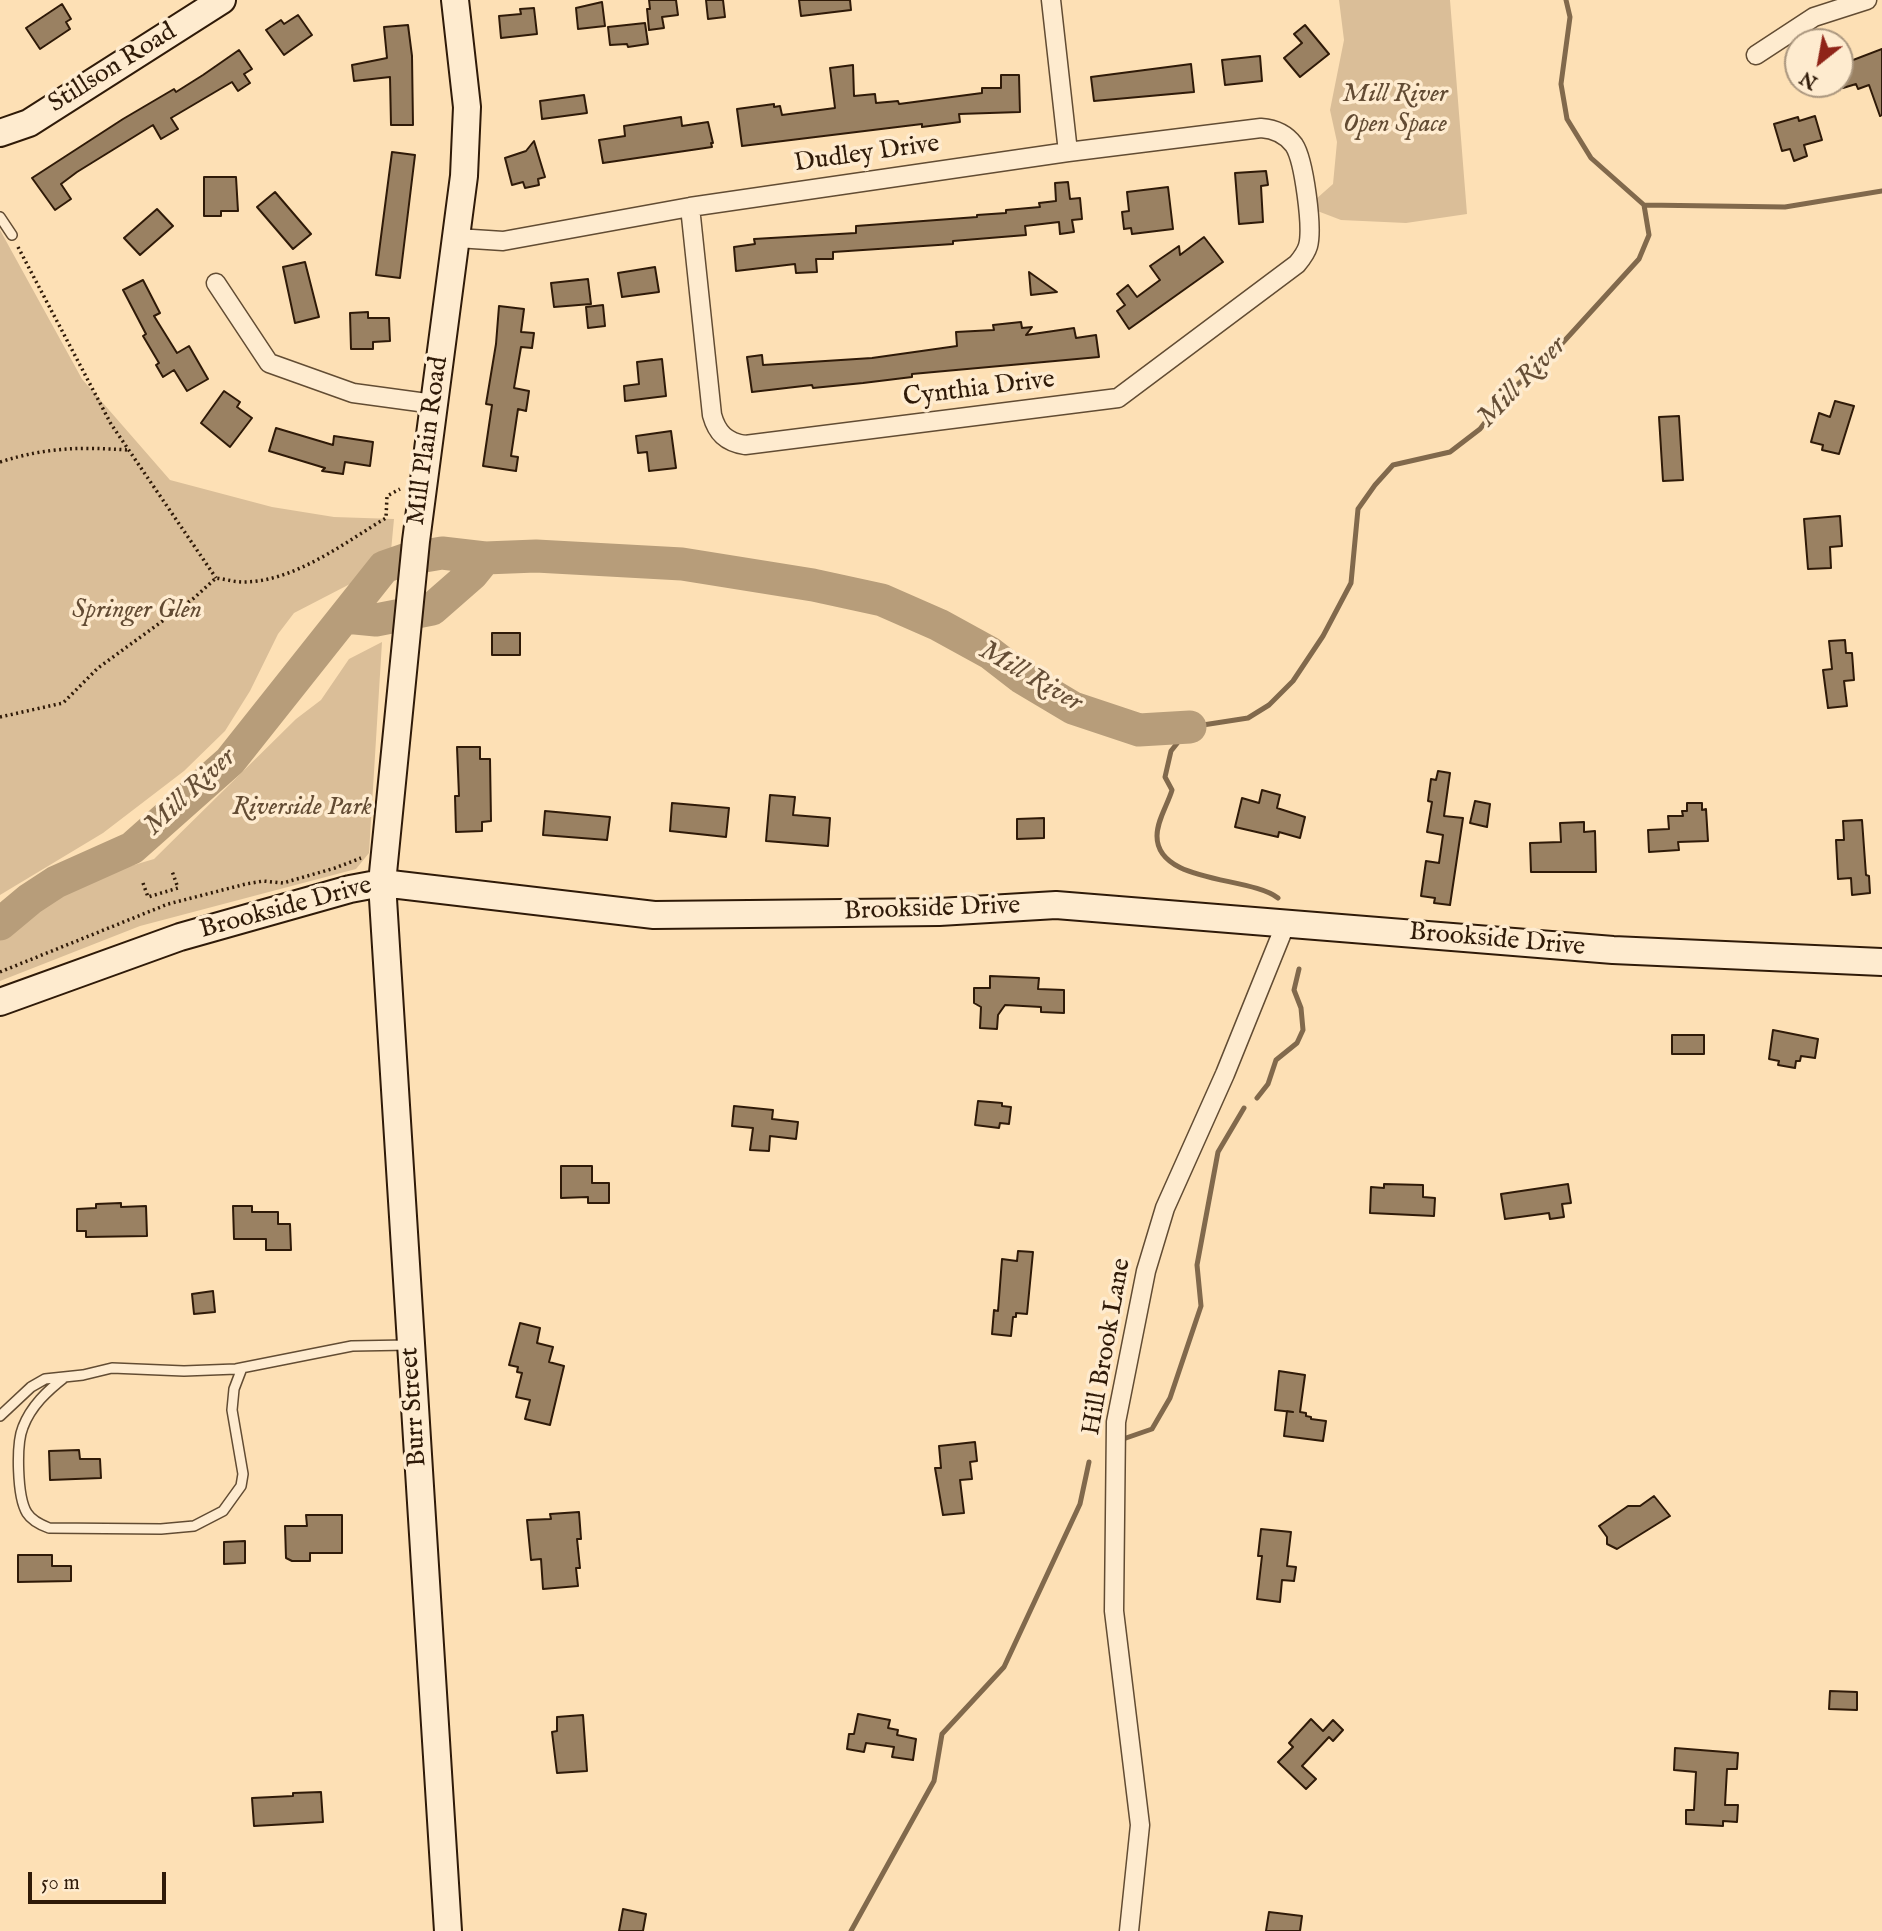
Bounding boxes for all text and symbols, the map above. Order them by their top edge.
street label: Stillson Road [43,17,183,121]
north arrow [1784,28,1854,98]
text: N [1796,65,1822,94]
park label: Mill River Open Space [1342,80,1448,142]
street label: Dudley Drive [792,129,942,181]
water label: Mill River [1472,331,1574,435]
street label: Mill Plain Road [402,355,456,527]
street label: Cynthia Drive [901,365,1057,415]
park label: Springer Glen [72,596,202,628]
water label: Mill River [972,635,1088,721]
water label: Mill River [138,742,244,844]
park label: Riverside Park [232,793,372,825]
street label: Brookside Drive [197,871,375,947]
street label: Brookside Drive [843,891,1021,929]
street label: Brookside Drive [1408,918,1586,964]
street label: Hill Brook Lane [1077,1256,1139,1438]
street label: Burr Street [395,1346,435,1468]
scale bar [32,1857,170,1901]
text: 50 m [41,1870,80,1897]

